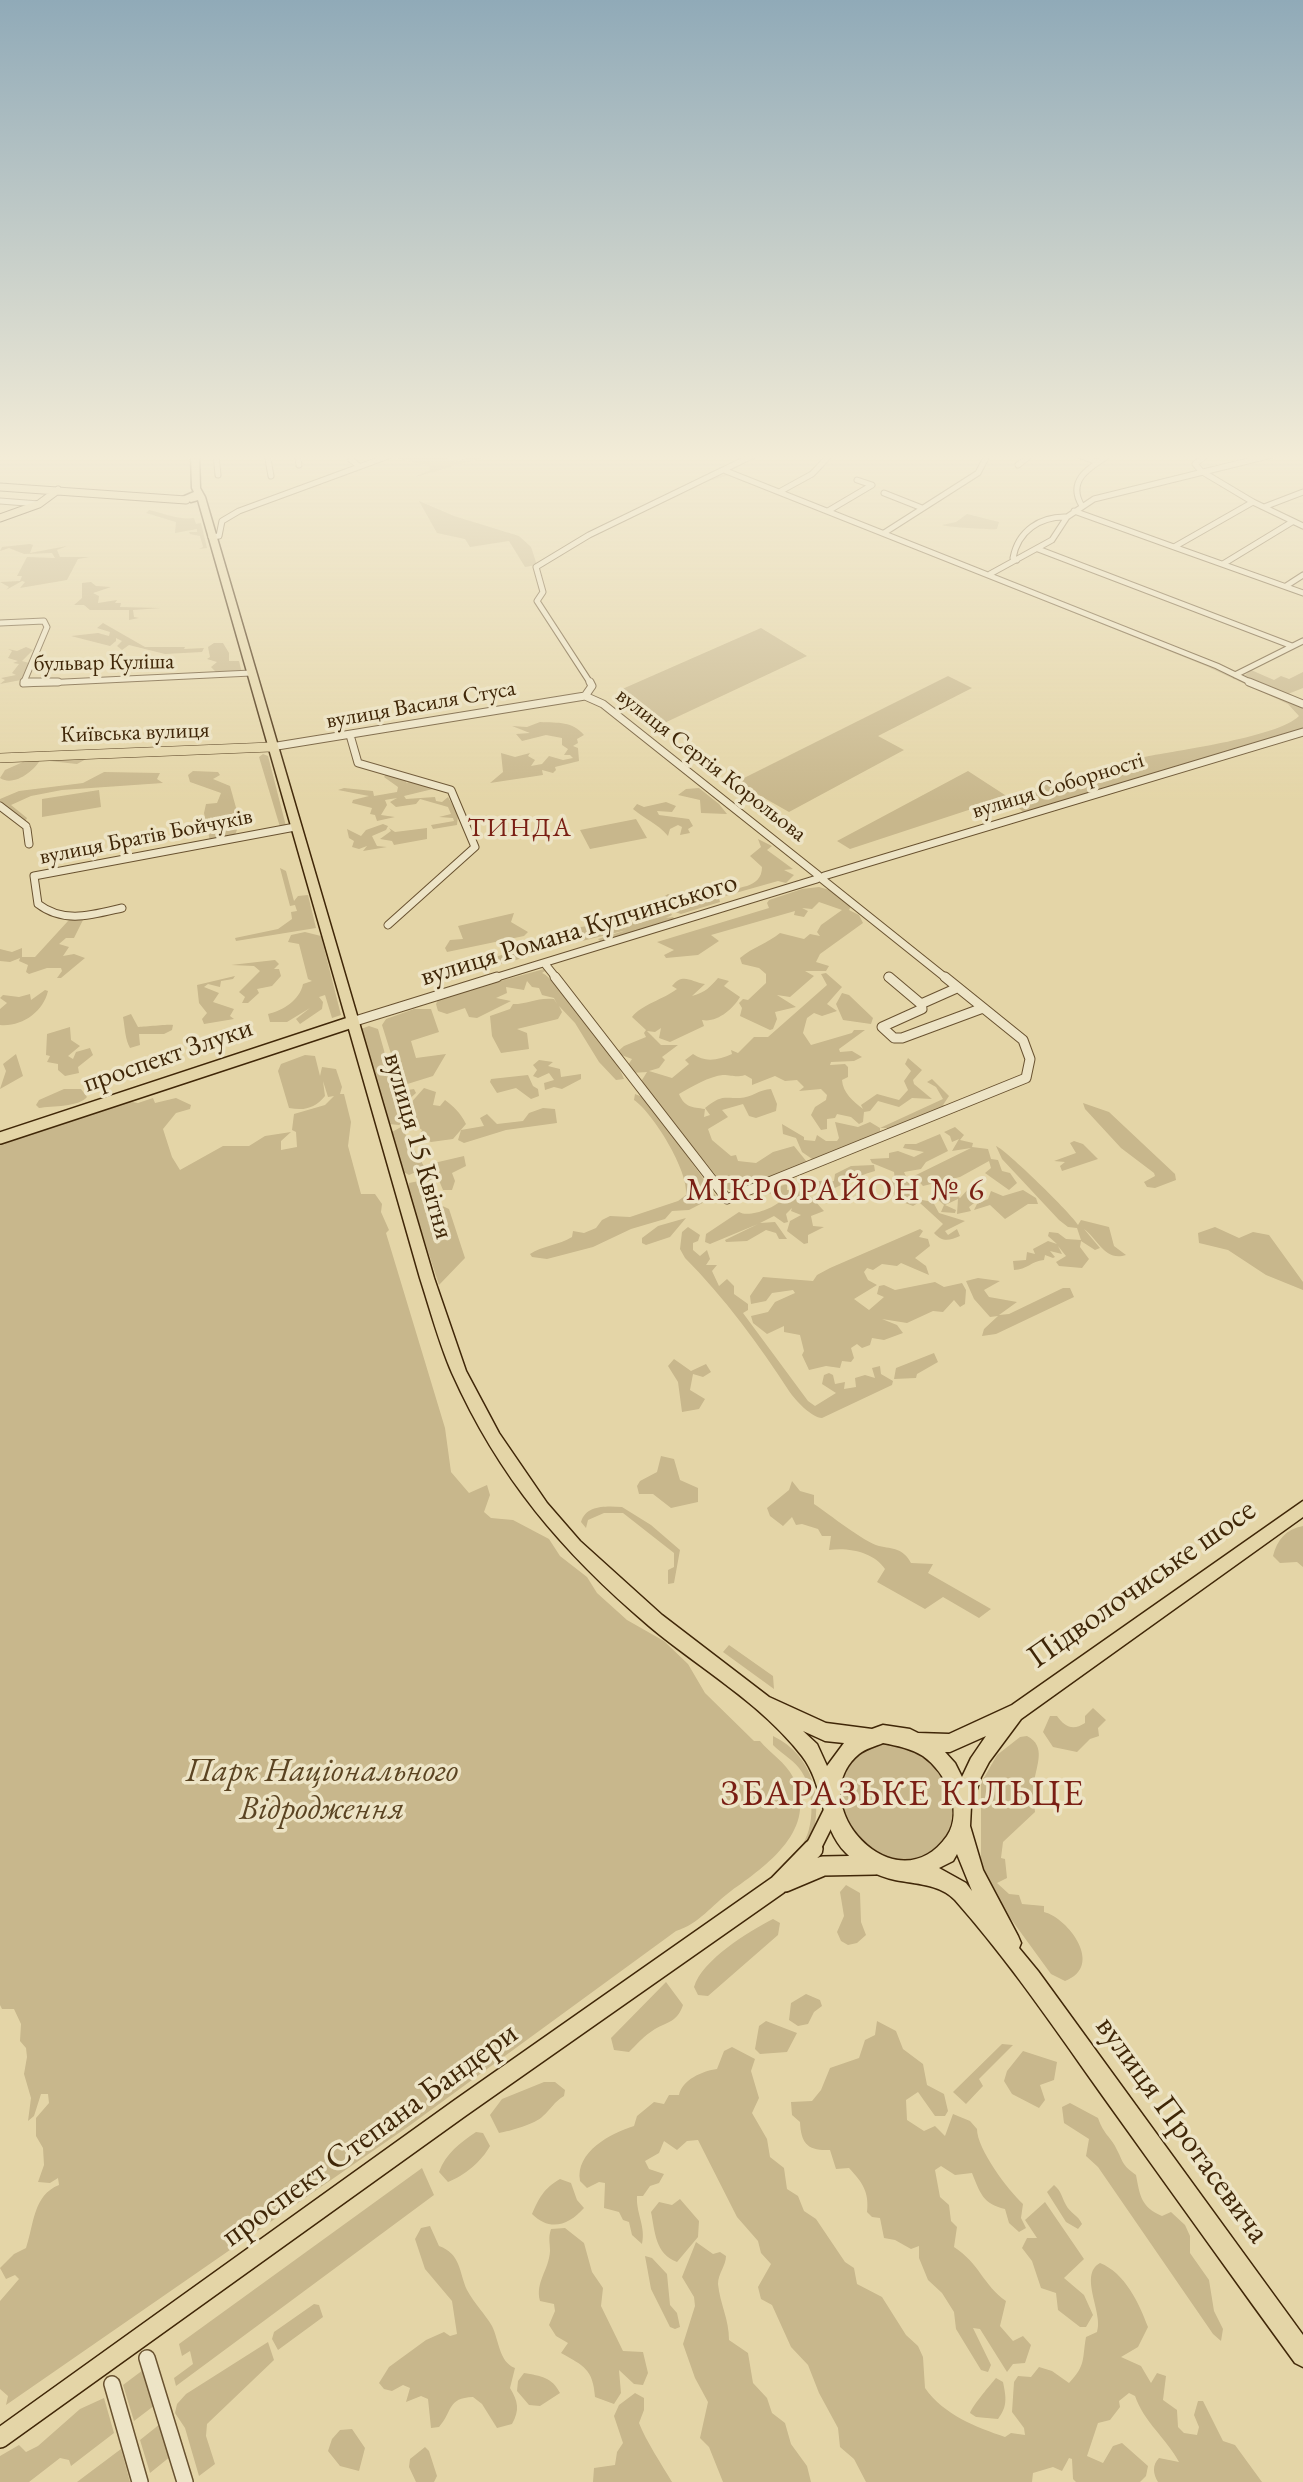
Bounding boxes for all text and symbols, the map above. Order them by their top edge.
street label: бульвар Куліша [33,648,175,678]
street label: вулиця Василя Стуса [324,675,518,735]
street label: вулиця Сергія Корольова [610,682,812,848]
street label: Київська вулиця [60,717,210,749]
street label: вулиця Соборності [969,747,1147,825]
street label: вулиця Братів Бойчуків [37,803,255,871]
district label: ТИНДА [468,813,572,845]
street label: вулиця Романа Купчинського [417,866,741,994]
street label: проспект Злуки [79,1011,257,1101]
street label: вулиця 15 Квітня [375,1049,461,1243]
district label: МІКРОРАЙОН № 6 [688,1172,984,1210]
street label: Підволочиське шосе [1020,1490,1264,1678]
park label: Парк Національного Відродження [186,1752,458,1830]
district label: ЗБАРАЗЬКЕ КІЛЬЦЕ [723,1773,1083,1817]
street label: вулиця Протасевича [1086,2009,1278,2251]
street label: проспект Степана Бандери [214,2014,526,2256]

